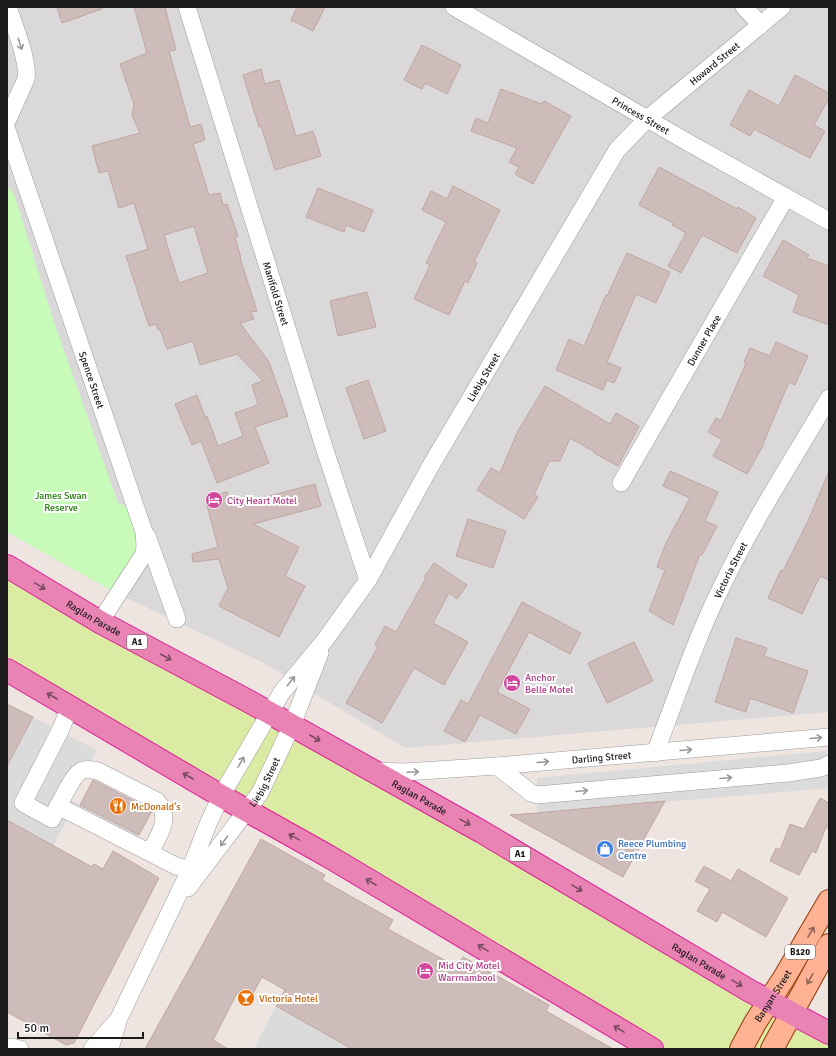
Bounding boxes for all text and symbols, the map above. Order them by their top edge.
one-way arrow [16,38,24,50]
street label: Howard Street [687,39,743,88]
street label: Princess Street [610,95,672,138]
street label: Manifold Street [260,260,291,328]
street label: Dunner Place [685,313,724,368]
street label: Spence Street [76,350,107,411]
street label: Liebig Street [465,351,503,404]
park label: James Swan Reserve [35,490,87,514]
hotel icon: City Heart Motel [204,490,224,510]
place label: City Heart Motel [227,495,297,507]
street label: Victoria Street [712,540,751,601]
one-way arrow [34,583,46,591]
street label: Raglan Parade [64,598,123,639]
road number: A1 [127,635,147,649]
one-way arrow [160,654,172,661]
place label: Anchor Belle Motel [525,672,574,696]
hotel icon: Anchor Belle Motel [502,673,522,693]
one-way arrow [286,676,295,686]
one-way arrow [46,692,58,700]
one-way arrow [309,735,321,743]
one-way arrow [809,735,822,742]
one-way arrow [680,747,693,754]
street label: Darling Street [571,749,632,766]
street label: Liebig Street [247,755,283,809]
one-way arrow [237,756,245,768]
one-way arrow [536,759,549,766]
one-way arrow [406,768,419,775]
one-way arrow [182,772,194,780]
one-way arrow [719,775,732,782]
street label: Raglan Parade [389,778,449,818]
one-way arrow [575,788,588,795]
restaurant icon: McDonald's [108,796,128,816]
place label: McDonald's [131,801,181,813]
one-way arrow [459,819,471,827]
one-way arrow [288,833,300,841]
one-way arrow [220,836,228,847]
place label: Reece Plumbing Centre [618,838,686,862]
shop icon: Reece Plumbing Centre [595,839,615,859]
road number: A1 [510,847,530,861]
one-way arrow [365,877,377,885]
one-way arrow [571,885,583,893]
one-way arrow [807,927,815,938]
street label: Raglan Parade [669,941,728,983]
one-way arrow [477,944,489,952]
road number: B120 [785,945,815,959]
place label: Mid City Motel Warrnambool [438,960,500,984]
hotel icon: Mid City Motel Warrnambool [415,961,435,981]
street label: Banyan Street [752,967,795,1025]
one-way arrow [806,973,813,985]
one-way arrow [731,980,743,988]
bar icon: Victoria Hotel [236,988,256,1008]
place label: Victoria Hotel [259,993,318,1005]
scale bar [18,1014,143,1040]
text: 50 m [24,1021,49,1036]
one-way arrow [614,1025,625,1033]

